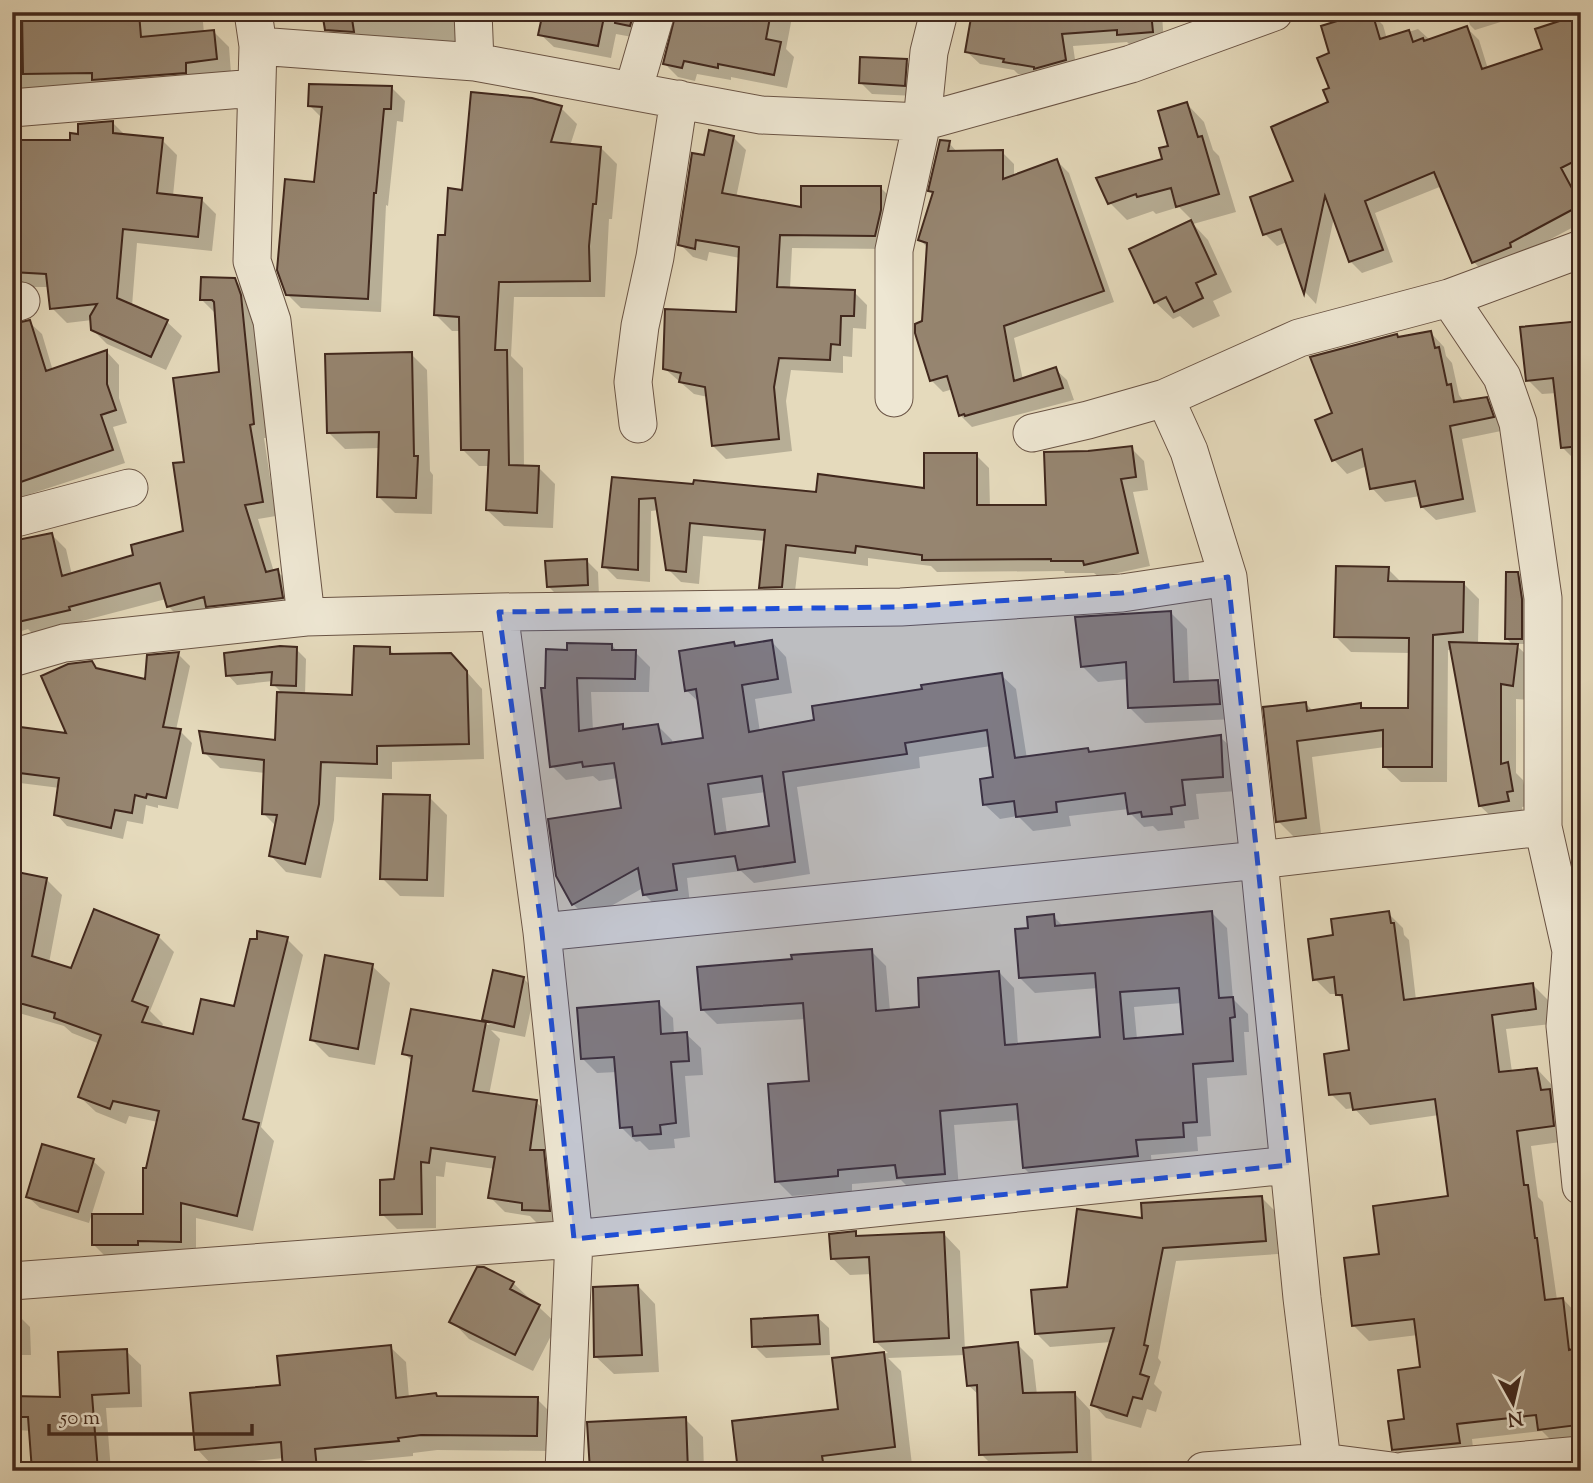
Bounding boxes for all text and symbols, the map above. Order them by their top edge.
north arrow [1478,1368,1548,1438]
scale bar [49,1392,252,1436]
text: N [1506,1403,1524,1432]
text: 50 m [59,1404,100,1434]

